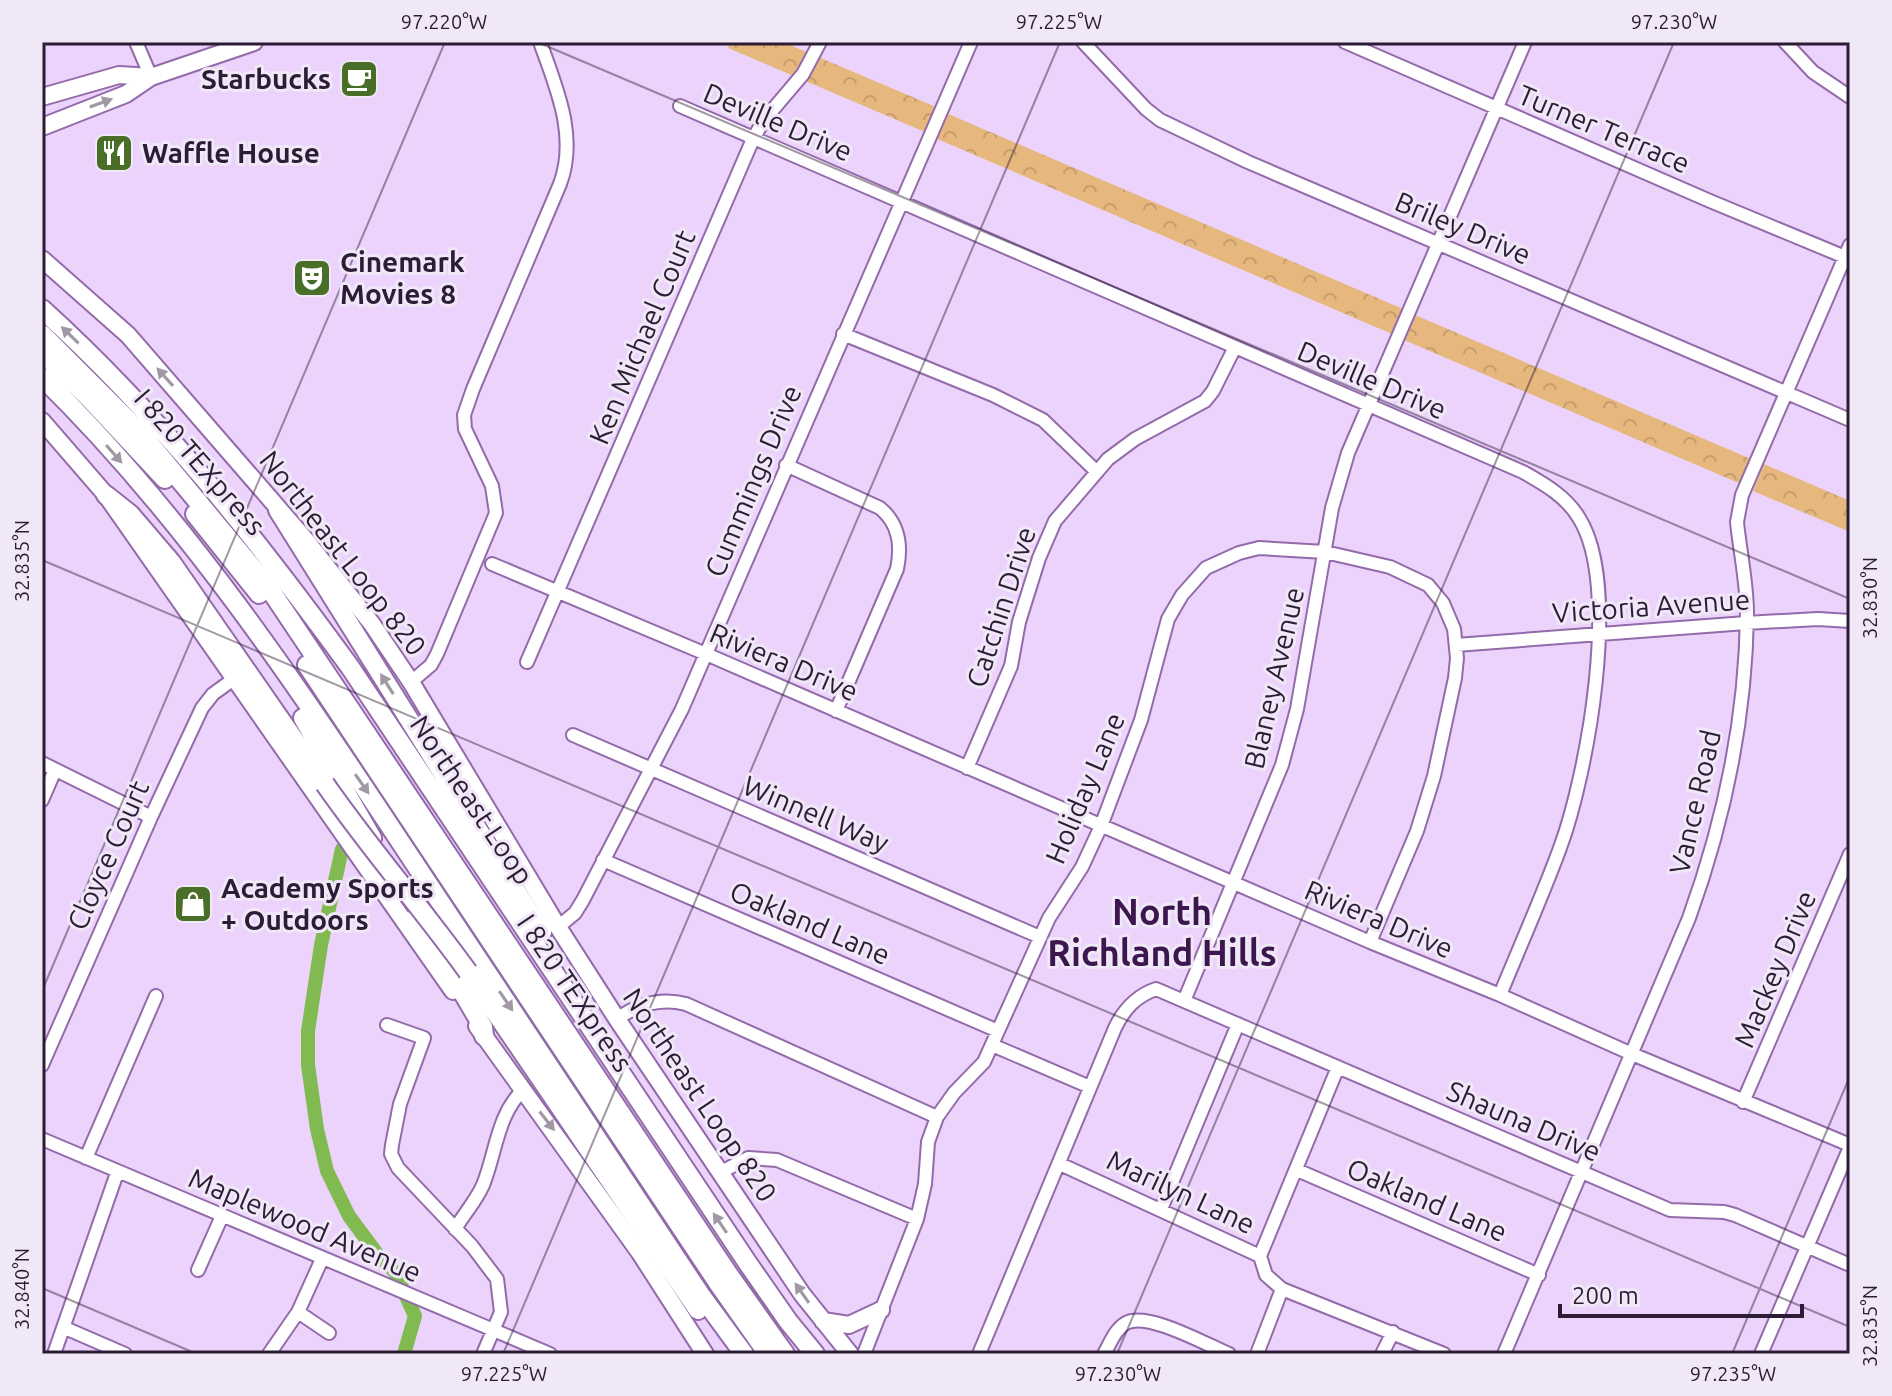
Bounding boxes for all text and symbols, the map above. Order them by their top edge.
text: 97.220°W [401,10,487,33]
text: 97.225°W [1016,10,1102,33]
text: 97.230°W [1631,10,1717,33]
cafe icon: Starbucks [338,58,380,100]
place label: Starbucks [201,63,331,94]
street label: Deville Drive [699,76,857,167]
street label: Turner Terrace [1514,78,1695,179]
one-way arrow [89,97,113,109]
restaurant icon: Waffle House [93,132,135,174]
place label: Waffle House [142,137,320,168]
street label: Briley Drive [1391,185,1536,270]
street label: Ken Michael Court [582,225,701,448]
place label: Cinemark Movies 8 [340,246,465,309]
theatre icon: Cinemark Movies 8 [291,257,333,299]
one-way arrow [61,326,80,344]
street label: Deville Drive [1293,334,1451,425]
one-way arrow [156,367,174,386]
street label: Cummings Drive [698,380,807,581]
street label: I 820 TEXpress [129,383,272,541]
one-way arrow [105,444,123,463]
street label: Northeast Loop 820 [254,444,433,661]
text: 32.835°N [10,520,33,602]
street label: Catchin Drive [960,523,1041,691]
text: 32.830°N [1858,557,1881,639]
street label: Victoria Avenue [1551,583,1751,628]
street label: Blaney Avenue [1238,584,1309,772]
street label: Riviera Drive [706,616,863,707]
one-way arrow [381,673,395,695]
street label: Holiday Lane [1039,708,1130,868]
street label: Northeast Loop [405,709,540,890]
street label: Vance Road [1663,727,1726,877]
street label: Winnell Way [739,769,894,858]
one-way arrow [354,774,369,795]
street label: Cloyce Court [61,775,154,934]
place label: Academy Sports + Outdoors [221,872,434,935]
street label: Riviera Drive [1301,873,1458,964]
street label: Oakland Lane [725,875,895,970]
shop icon: Academy Sports + Outdoors [172,883,214,925]
street label: Mackey Drive [1728,886,1821,1052]
district label: North Richland Hills [1047,891,1277,973]
street label: I 820 TEXpress [511,908,639,1077]
street label: Northeast Loop 820 [618,982,783,1207]
one-way arrow [498,990,513,1011]
street label: Shauna Drive [1443,1074,1606,1167]
one-way arrow [538,1111,554,1131]
street label: Marilyn Lane [1102,1144,1260,1239]
street label: Oakland Lane [1342,1152,1512,1247]
street label: Maplewood Avenue [184,1162,426,1288]
one-way arrow [713,1212,728,1233]
text: 32.840°N [10,1248,33,1330]
scale bar [1560,1268,1802,1318]
one-way arrow [795,1282,810,1303]
text: 200 m [1572,1282,1639,1309]
text: 32.835°N [1858,1285,1881,1367]
text: 97.225°W [461,1362,547,1385]
text: 97.230°W [1075,1362,1161,1385]
text: 97.235°W [1690,1362,1776,1385]

